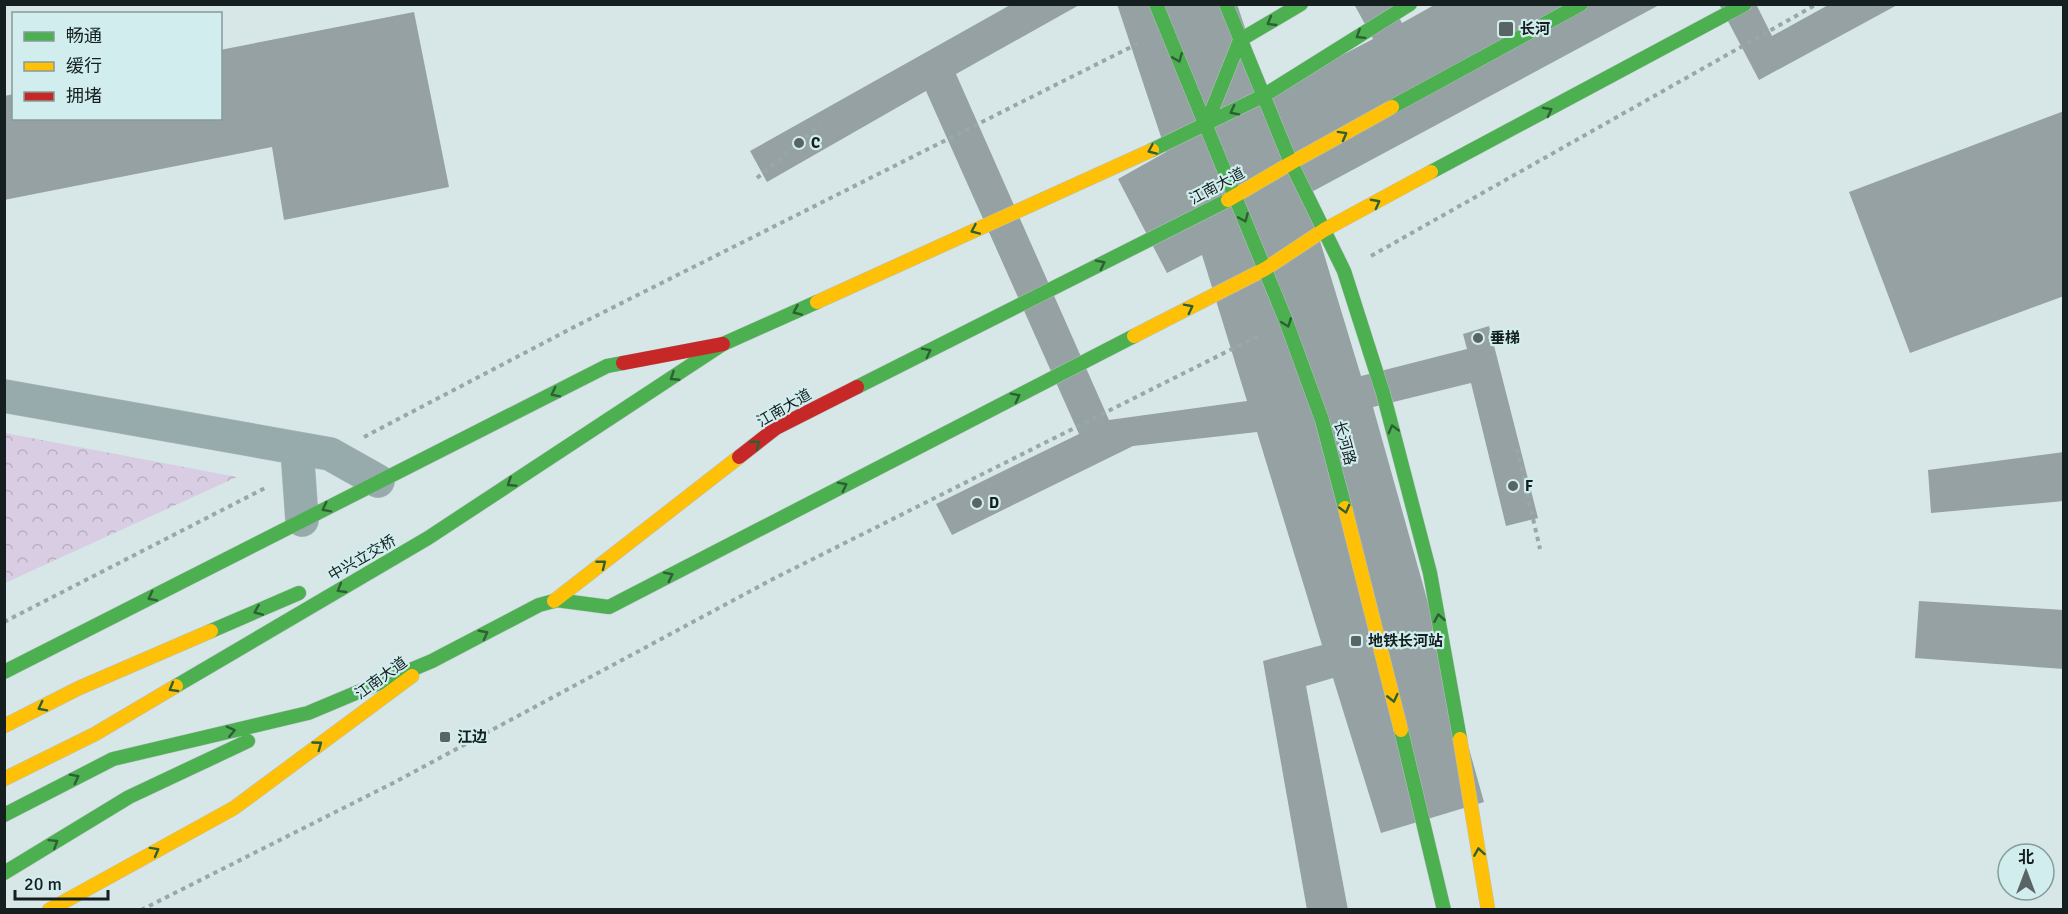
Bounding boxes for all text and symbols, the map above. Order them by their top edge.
legend [12,12,222,120]
one-way arrow [1267,15,1277,27]
marker: 长河 [1497,20,1515,38]
place label: 长河 [1520,20,1550,38]
text: 畅通 [66,25,102,47]
one-way arrow [1356,28,1366,40]
one-way arrow [1171,52,1183,63]
text: 缓行 [66,55,102,77]
text: 拥堵 [66,85,102,107]
one-way arrow [1230,103,1241,115]
one-way arrow [1541,107,1552,118]
one-way arrow [1336,131,1347,142]
place label: C [811,134,820,152]
marker: C [792,136,806,150]
one-way arrow [1148,142,1159,154]
street label: 江南大道 [1186,164,1248,208]
one-way arrow [1369,199,1380,210]
one-way arrow [1237,212,1249,223]
one-way arrow [970,223,981,235]
one-way arrow [1095,260,1106,272]
one-way arrow [793,303,804,315]
one-way arrow [1183,304,1194,315]
one-way arrow [1280,317,1292,328]
place label: 垂梯 [1490,329,1520,347]
marker: 垂梯 [1471,331,1485,345]
one-way arrow [921,348,931,359]
one-way arrow [670,369,680,381]
one-way arrow [551,385,562,397]
street label: 江南大道 [754,385,814,431]
one-way arrow [1010,393,1020,404]
street label: 长河路 [1330,419,1360,467]
one-way arrow [1387,424,1400,434]
one-way arrow [749,440,760,451]
one-way arrow [507,476,517,488]
place label: F [1525,477,1533,495]
marker: F [1506,479,1520,493]
one-way arrow [836,482,847,494]
place label: D [989,494,999,512]
marker: D [970,496,984,510]
one-way arrow [321,501,332,512]
one-way arrow [1338,504,1351,514]
street label: 中兴立交桥 [325,531,399,585]
one-way arrow [595,561,606,572]
one-way arrow [663,572,674,583]
one-way arrow [337,582,347,594]
one-way arrow [148,590,159,601]
one-way arrow [253,604,264,616]
one-way arrow [1433,614,1445,623]
one-way arrow [478,630,489,641]
place label: 地铁长河站 [1368,632,1443,650]
marker: 地铁长河站 [1349,634,1363,648]
street label: 江南大道 [351,653,411,703]
one-way arrow [169,681,179,692]
one-way arrow [1386,693,1399,703]
one-way arrow [37,700,48,711]
one-way arrow [226,726,236,739]
place label: 江边 [457,728,487,746]
marker: 江边 [438,730,452,744]
one-way arrow [312,741,323,752]
one-way arrow [69,774,80,786]
one-way arrow [48,838,58,850]
north arrow [1996,842,2056,902]
one-way arrow [149,847,159,858]
one-way arrow [1473,847,1485,856]
text: 北 [2018,848,2034,868]
scale bar [15,863,108,901]
text: 20 m [24,873,62,895]

